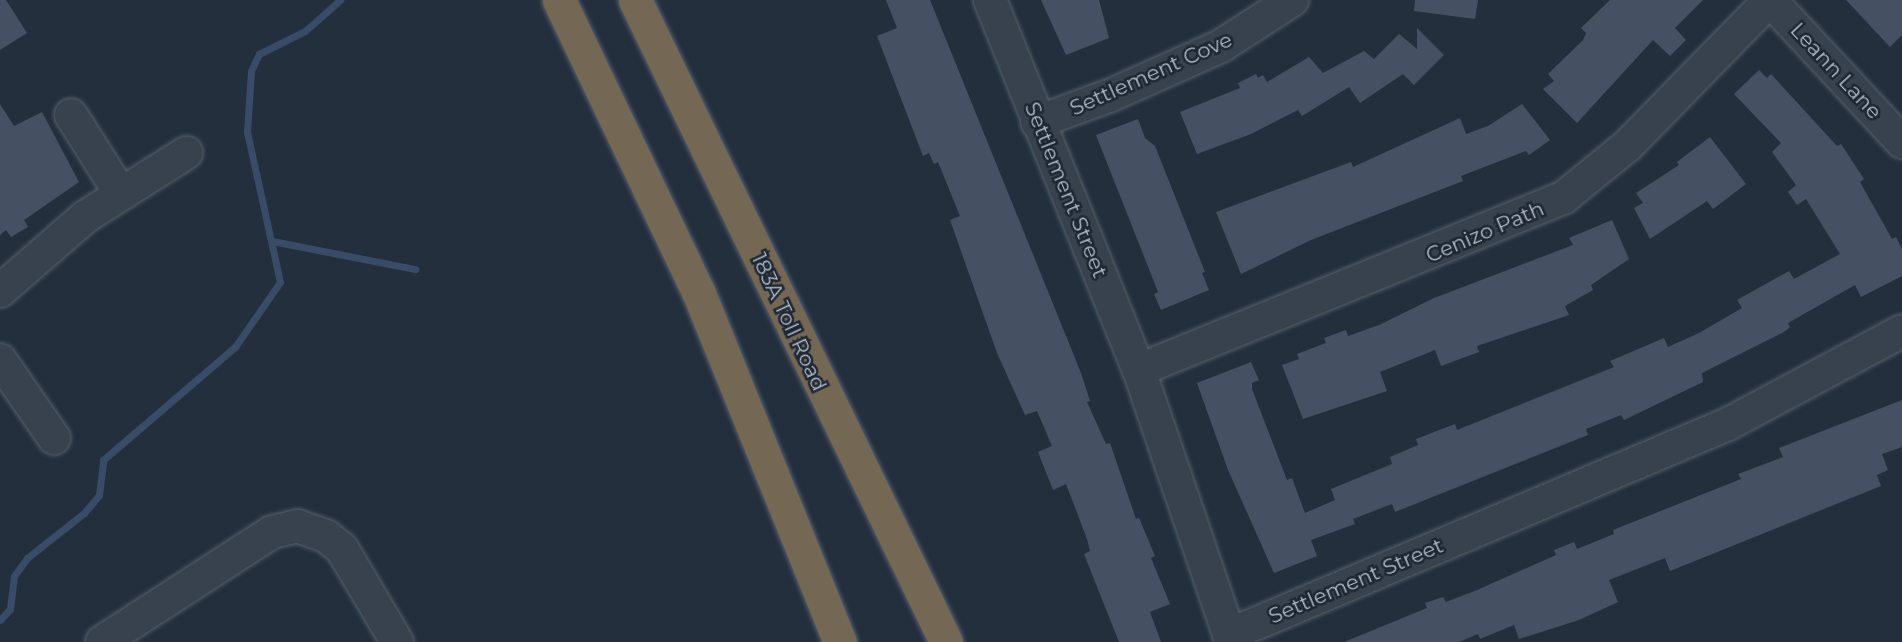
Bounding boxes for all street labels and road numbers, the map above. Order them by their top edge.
street label: Leann Lane [1785,18,1887,124]
street label: Settlement Cove [1066,27,1236,121]
street label: Settlement Street [1019,98,1113,282]
street label: Cenizo Path [1422,196,1548,268]
street label: 183A Toll Road [746,249,832,395]
street label: Settlement Street [1265,533,1447,629]

